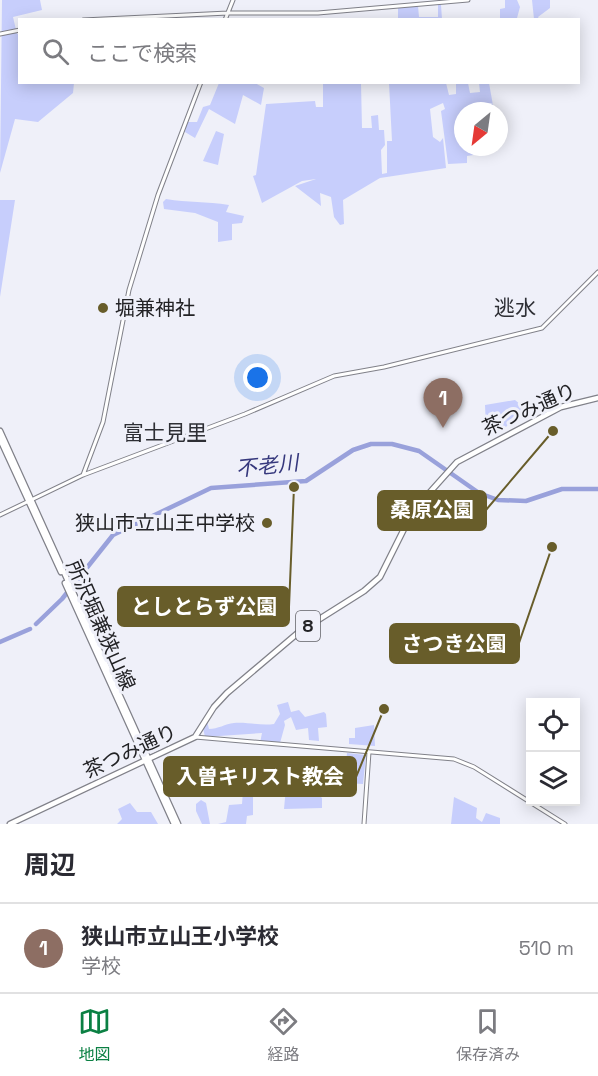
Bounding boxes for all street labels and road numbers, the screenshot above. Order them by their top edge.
street label: 茶つみ通り [478,377,580,441]
street label: 所沢堀兼狭山線 [61,556,141,694]
road number: 8 [296,611,320,641]
street label: 茶つみ通り [79,718,181,784]

